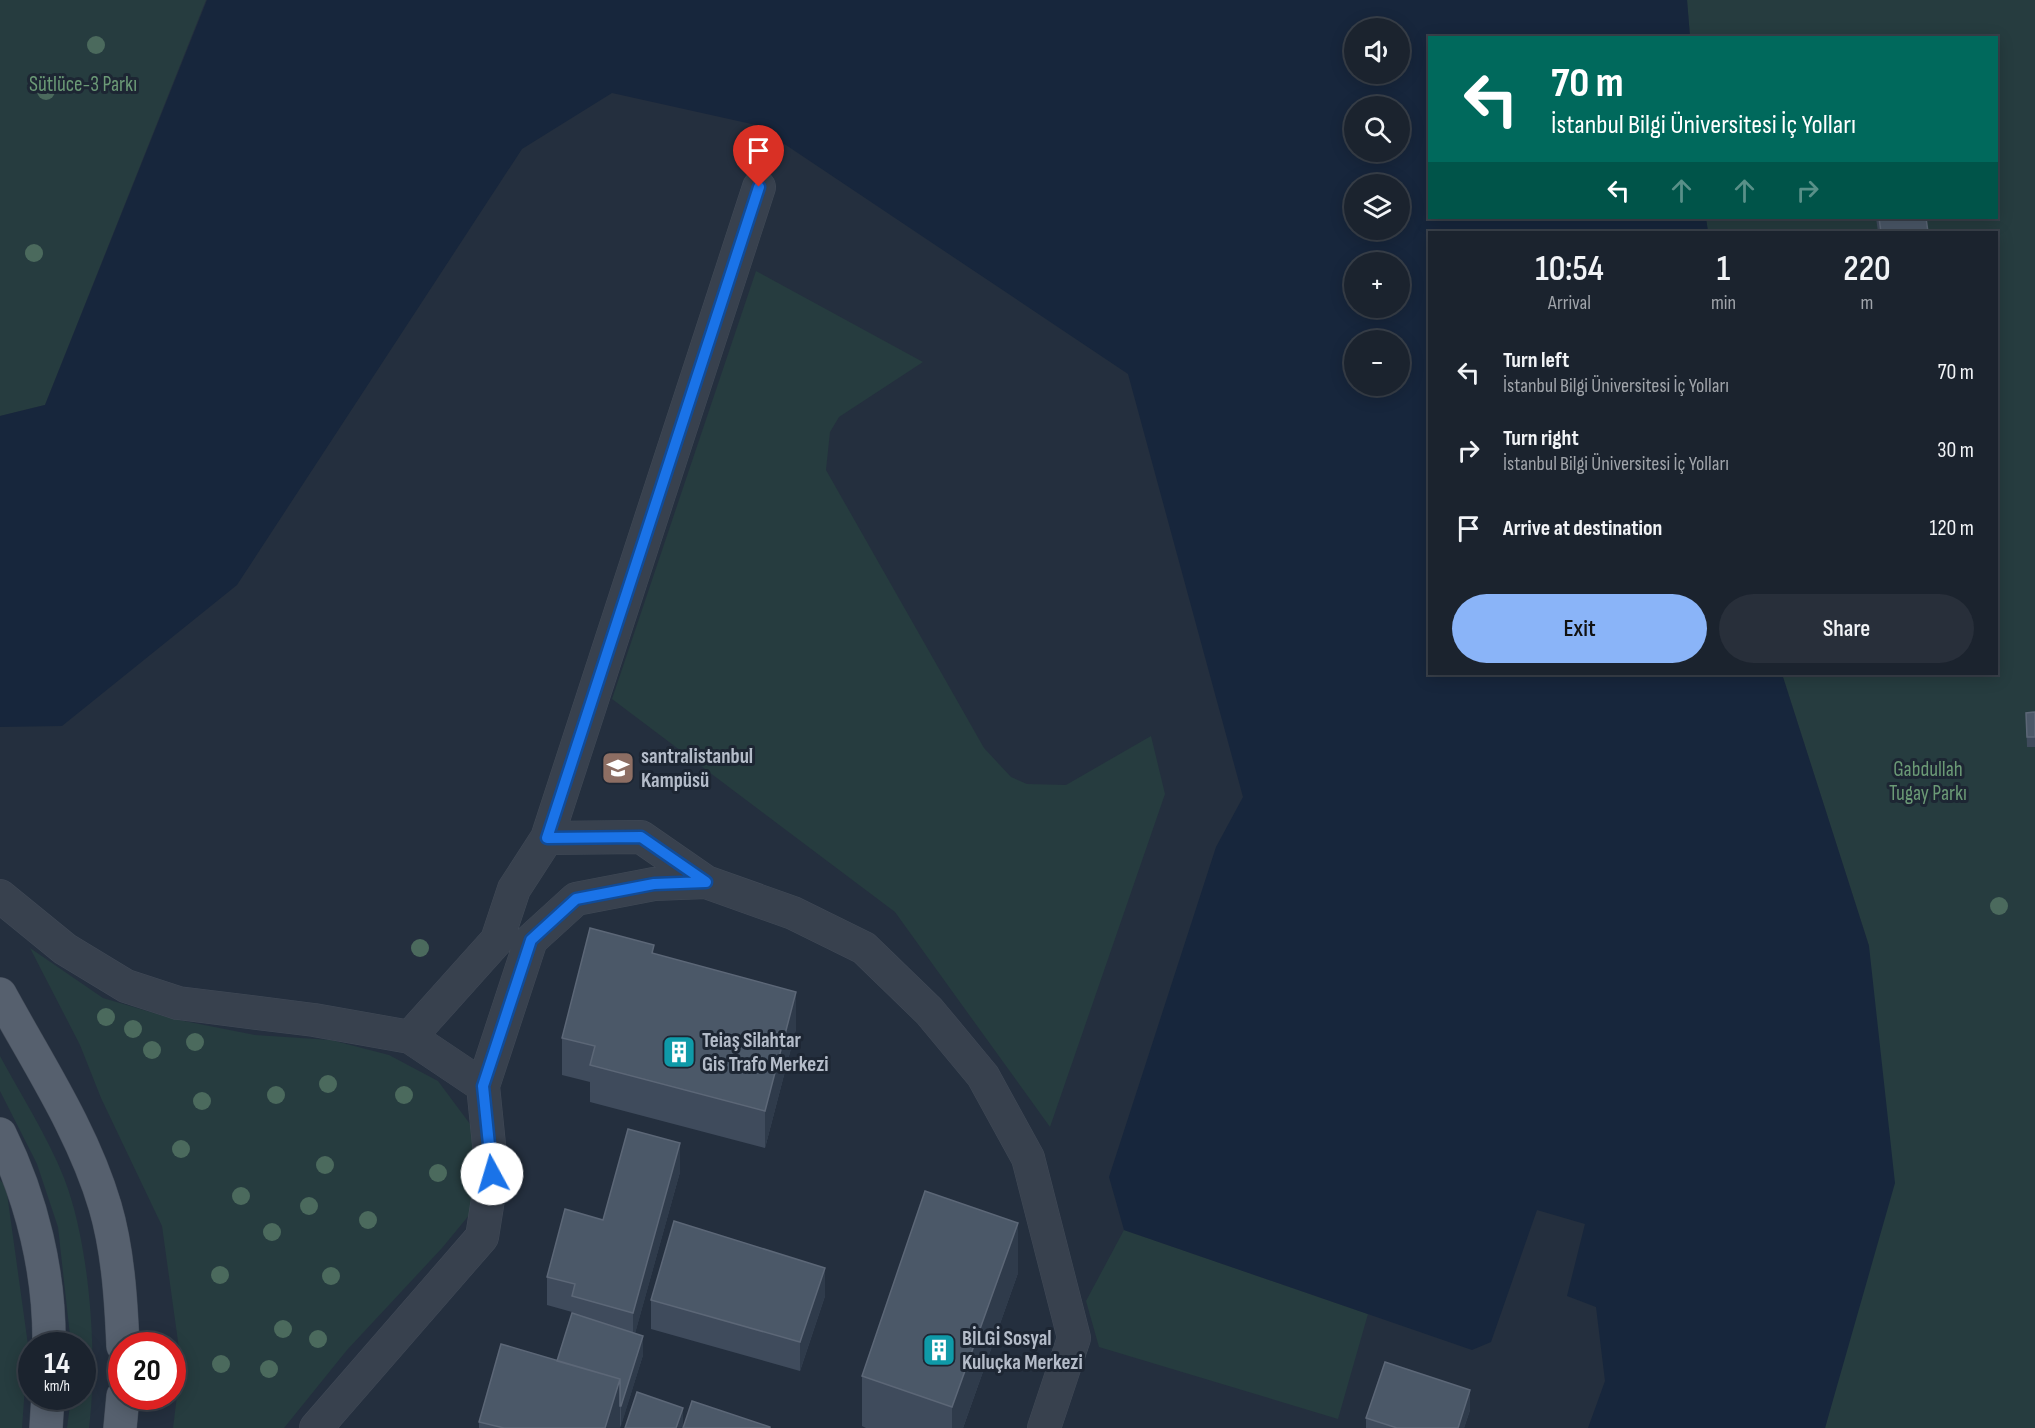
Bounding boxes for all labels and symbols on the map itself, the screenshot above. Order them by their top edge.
park label: Sütlüce-3 Parkı [29,72,137,97]
pin [733,125,784,187]
place label: santralistanbul Kampüsü [641,744,753,793]
school or university icon: santralistanbul Kampüsü [600,750,636,786]
park label: Gabdullah Tugay Parkı [1889,757,1967,806]
place label: Teiaş Silahtar Gis Trafo Merkezi [702,1028,829,1077]
building icon: Teiaş Silahtar Gis Trafo Merkezi [661,1034,697,1070]
position arrow [460,1142,524,1206]
place label: BİLGİ Sosyal Kuluçka Merkezi [962,1326,1083,1375]
speed limit sign: 20 [108,1332,186,1410]
building icon: BİLGİ Sosyal Kuluçka Merkezi [921,1332,957,1368]

